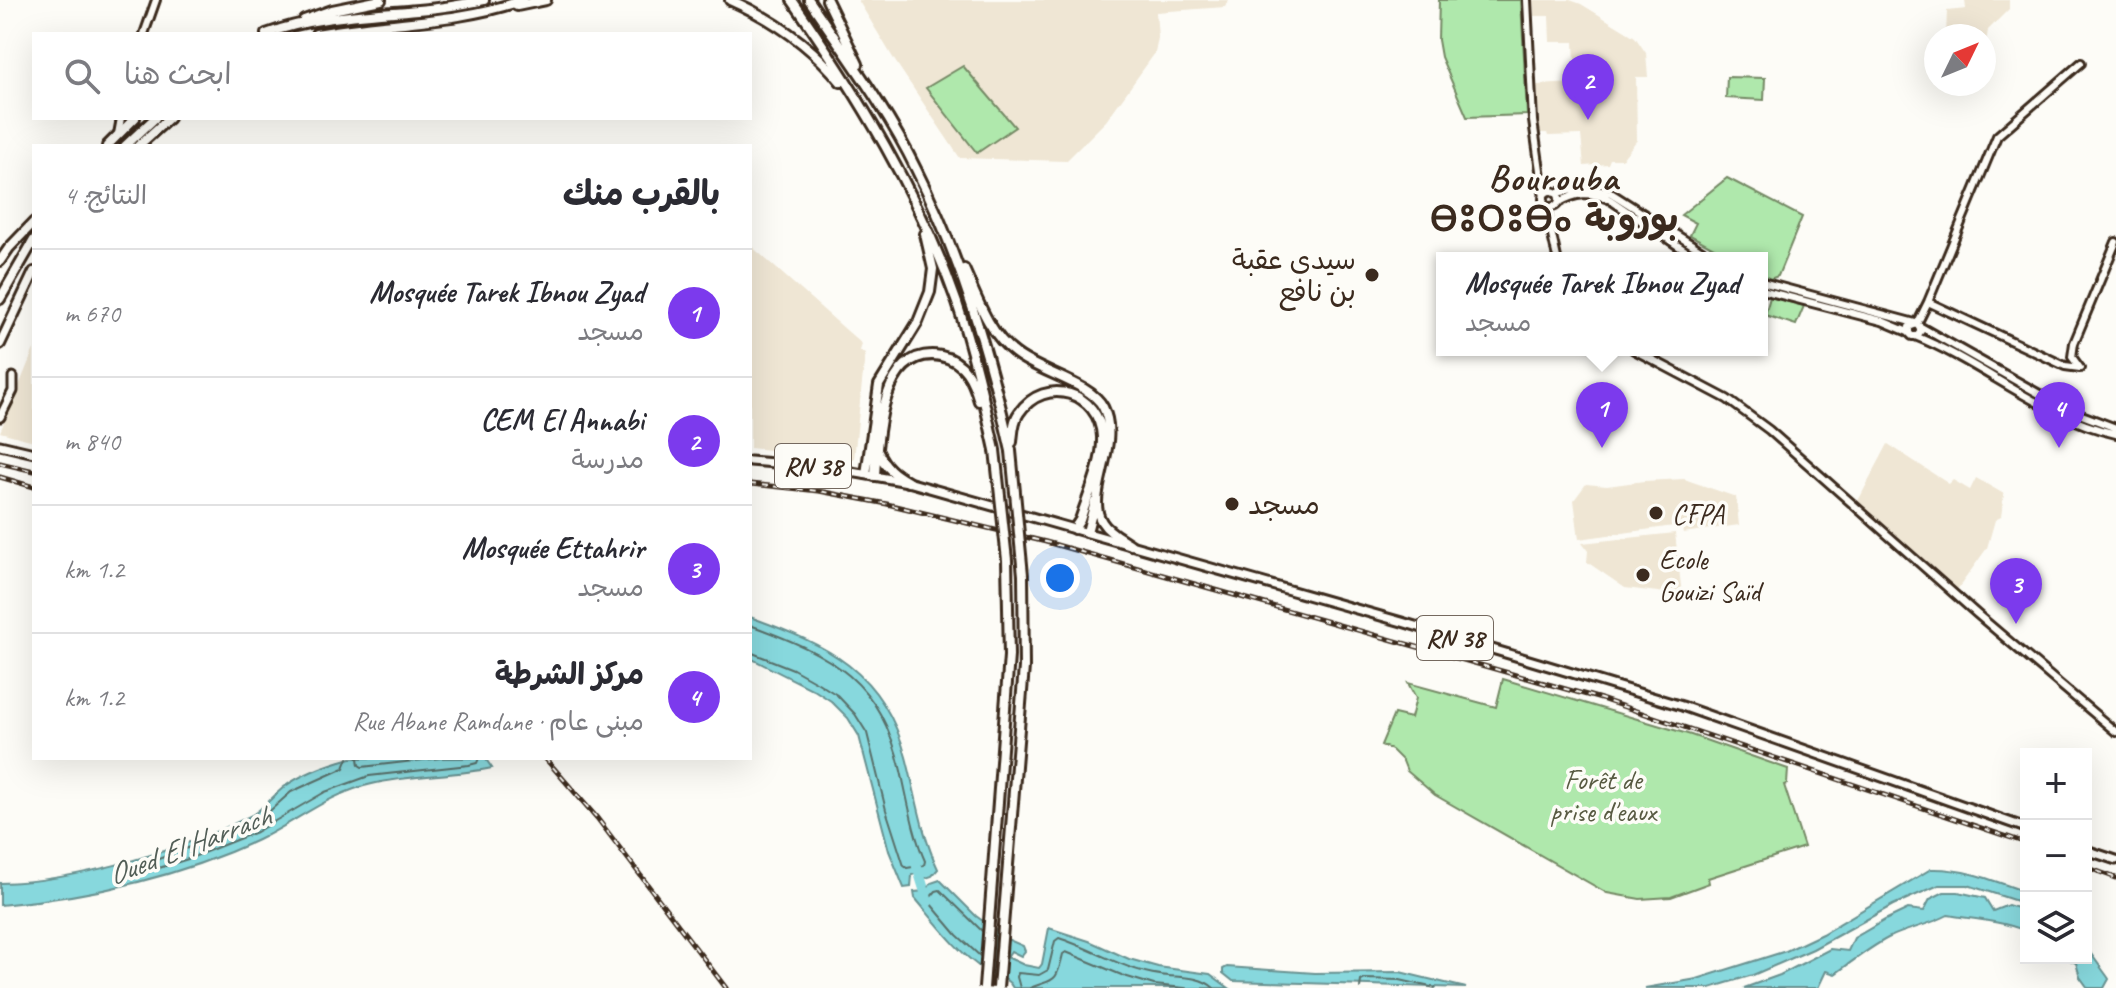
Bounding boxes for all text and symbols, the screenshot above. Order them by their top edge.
north arrow [1924,24,1996,96]
search box [32,32,752,120]
icon: search [60,54,104,98]
pin: 2 [1562,54,1614,120]
text: ابحث هنا [124,55,232,93]
district label: Bourouba ⴱⵓⵔⵓⴱⴰ بوروبة [1430,155,1678,242]
text: بالقرب منك [563,172,720,215]
text: النتائج: 4 [64,179,147,212]
place label: سيدي عقبة بن نافع [1232,242,1356,311]
popup [1436,252,1768,356]
text: Mosquée Tarek Ibnou Zyad [1465,264,1739,302]
marker: سيدي عقبة بن نافع [1363,266,1381,284]
text: Mosquée Tarek Ibnou Zyad [369,273,644,311]
text: 670 m [64,297,120,330]
text: 1 [688,297,700,330]
text: مسجد [1465,306,1531,339]
text: مسجد [577,315,644,348]
pin: 1 [1576,382,1628,448]
pin: 4 [2033,382,2085,448]
text: CEM El Annabi [480,401,644,439]
text: 840 m [64,425,120,458]
text: 2 [688,425,700,458]
text: مدرسة [572,443,644,476]
road number: RN 38 [775,444,851,488]
place label: مسجد [1248,487,1320,522]
marker: مسجد [1223,495,1241,513]
place label: CFPA [1672,496,1726,531]
marker: CFPA [1647,504,1665,522]
text: Mosquée Ettahrir [462,529,644,567]
place label: Ecole Gouizi Saïd [1659,542,1764,609]
text: 1.2 km [64,553,124,586]
text: 3 [688,553,700,586]
your location [1040,558,1080,598]
pin: 3 [1990,558,2042,624]
marker: Ecole Gouizi Saïd [1634,566,1652,584]
text: مسجد [577,571,644,604]
road number: RN 38 [1417,616,1493,660]
text: مركز الشرطة [495,655,644,693]
text: 1.2 km [64,681,124,714]
text: 4 [688,681,700,714]
text: مبنى عام · Rue Abane Ramdane [352,705,644,738]
map controls [2020,748,2092,964]
button: + [2020,748,2092,820]
park label: Forêt de prise d'eaux [1550,762,1658,829]
water label: Oued El Harrach [102,796,278,893]
button: − [2020,820,2092,892]
button: layers [2020,892,2092,964]

